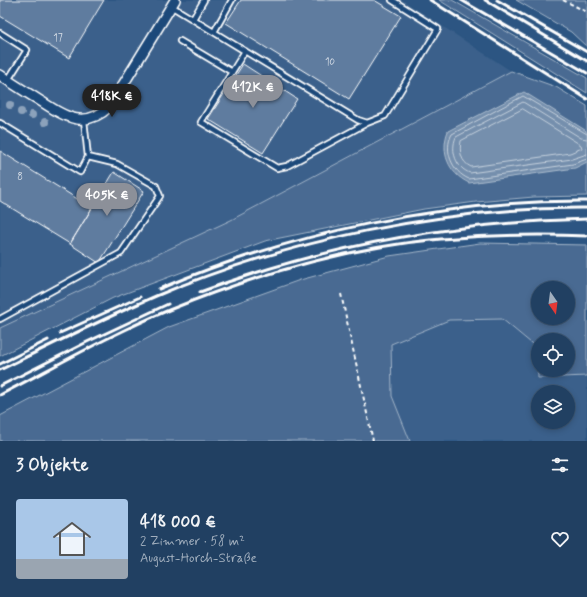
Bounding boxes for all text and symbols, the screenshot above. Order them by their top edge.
house number: 17 [53,32,63,45]
house number: 10 [325,56,335,69]
pin: 412K € [220,75,286,109]
text: 412K € [232,79,274,96]
pin: 418K € [79,84,145,118]
text: 418K € [91,88,133,105]
house number: 8 [17,171,23,184]
pin: 405K € [74,183,140,217]
text: 405K € [85,187,129,204]
north arrow [531,281,575,325]
map controls [531,281,575,429]
button: locate [531,333,575,377]
button: layers [531,385,575,429]
text: 3 Objekte [16,454,89,476]
icon: filters [549,454,571,476]
text: 418 000 € [140,511,216,533]
icon: home [48,515,96,563]
icon: heart [549,528,571,550]
text: 2 Zimmer · 58 m² [140,533,245,550]
text: August-Horch-Straße [140,550,257,567]

